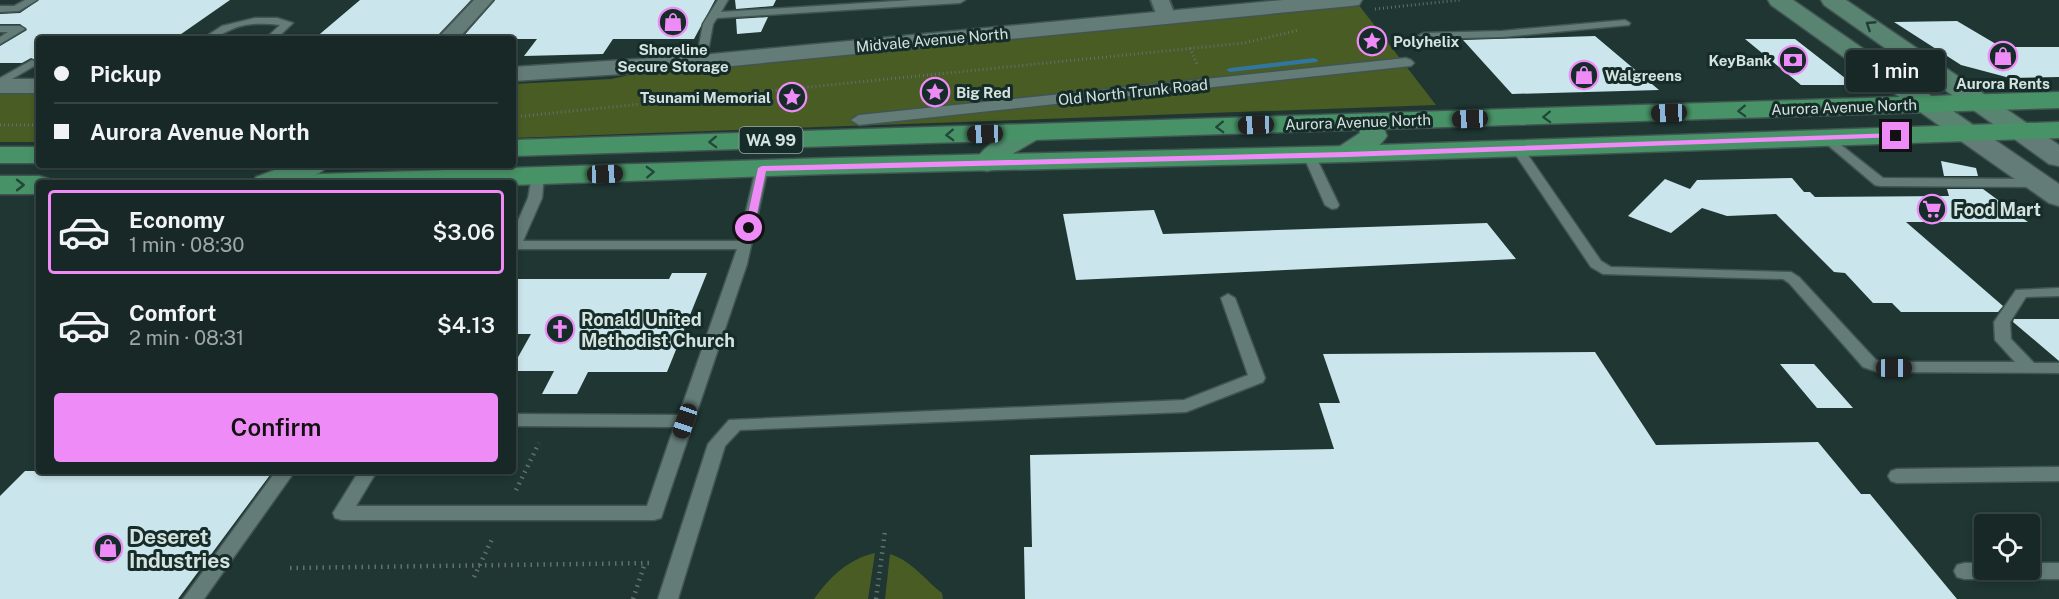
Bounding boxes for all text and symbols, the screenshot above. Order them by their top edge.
shop icon: Shoreline Secure Storage [657,6,689,38]
one-way arrow [1866,21,1877,32]
street label: Midvale Avenue North [855,25,1009,55]
place icon: Polyhelix [1356,25,1388,57]
place label: Polyhelix [1393,33,1460,50]
shop icon: Aurora Rents [1987,40,2019,72]
place label: Shoreline Secure Storage [617,41,729,75]
bank icon: KeyBank [1777,44,1809,76]
callout: 1 min [1846,49,1946,91]
place label: KeyBank [1708,52,1772,69]
shop icon: Walgreens [1568,59,1600,91]
text: 1 min [1872,59,1919,83]
text: Pickup [90,61,161,87]
place label: Walgreens [1605,67,1682,84]
place label: Aurora Rents [1956,75,2050,92]
place icon: Big Red [919,76,951,108]
street label: Old North Trunk Road [1057,76,1209,108]
place icon: Tsunami Memorial [776,81,808,113]
place label: Big Red [956,84,1011,101]
place label: Tsunami Memorial [640,89,771,106]
street label: Aurora Avenue North [1771,96,1917,118]
car [1651,103,1687,123]
one-way arrow [1737,104,1746,117]
car [1452,109,1488,129]
one-way arrow [1542,110,1551,123]
street label: Aurora Avenue North [1285,111,1431,133]
car [1238,115,1274,135]
text: Aurora Avenue North [90,119,309,145]
one-way arrow [1215,120,1224,133]
route end [1882,122,1909,149]
car [967,124,1003,144]
road number: WA 99 [740,127,802,153]
one-way arrow [945,129,954,141]
one-way arrow [708,136,717,148]
car [587,164,623,184]
one-way arrow [646,166,655,178]
one-way arrow [15,179,24,191]
supermarket icon: Food Mart [1916,193,1948,225]
place label: Food Mart [1953,199,2041,220]
icon: car [57,205,111,259]
text: Economy [129,207,225,233]
route start [735,214,762,241]
text: $3.06 [433,219,495,245]
text: 1 min · 08:30 [129,233,244,257]
icon: car [57,298,111,352]
text: Comfort [129,300,216,326]
place label: Ronald United Methodist Church [581,309,735,351]
text: $4.13 [437,312,495,338]
church icon: Ronald United Methodist Church [544,313,576,345]
text: 2 min · 08:31 [129,326,244,350]
car [1876,359,1912,377]
button: Confirm [54,393,498,462]
car [671,401,699,441]
map controls [1974,514,2040,580]
button: locate [1974,514,2040,580]
place label: Deseret Industries [129,524,230,573]
shop icon: Deseret Industries [92,532,124,564]

